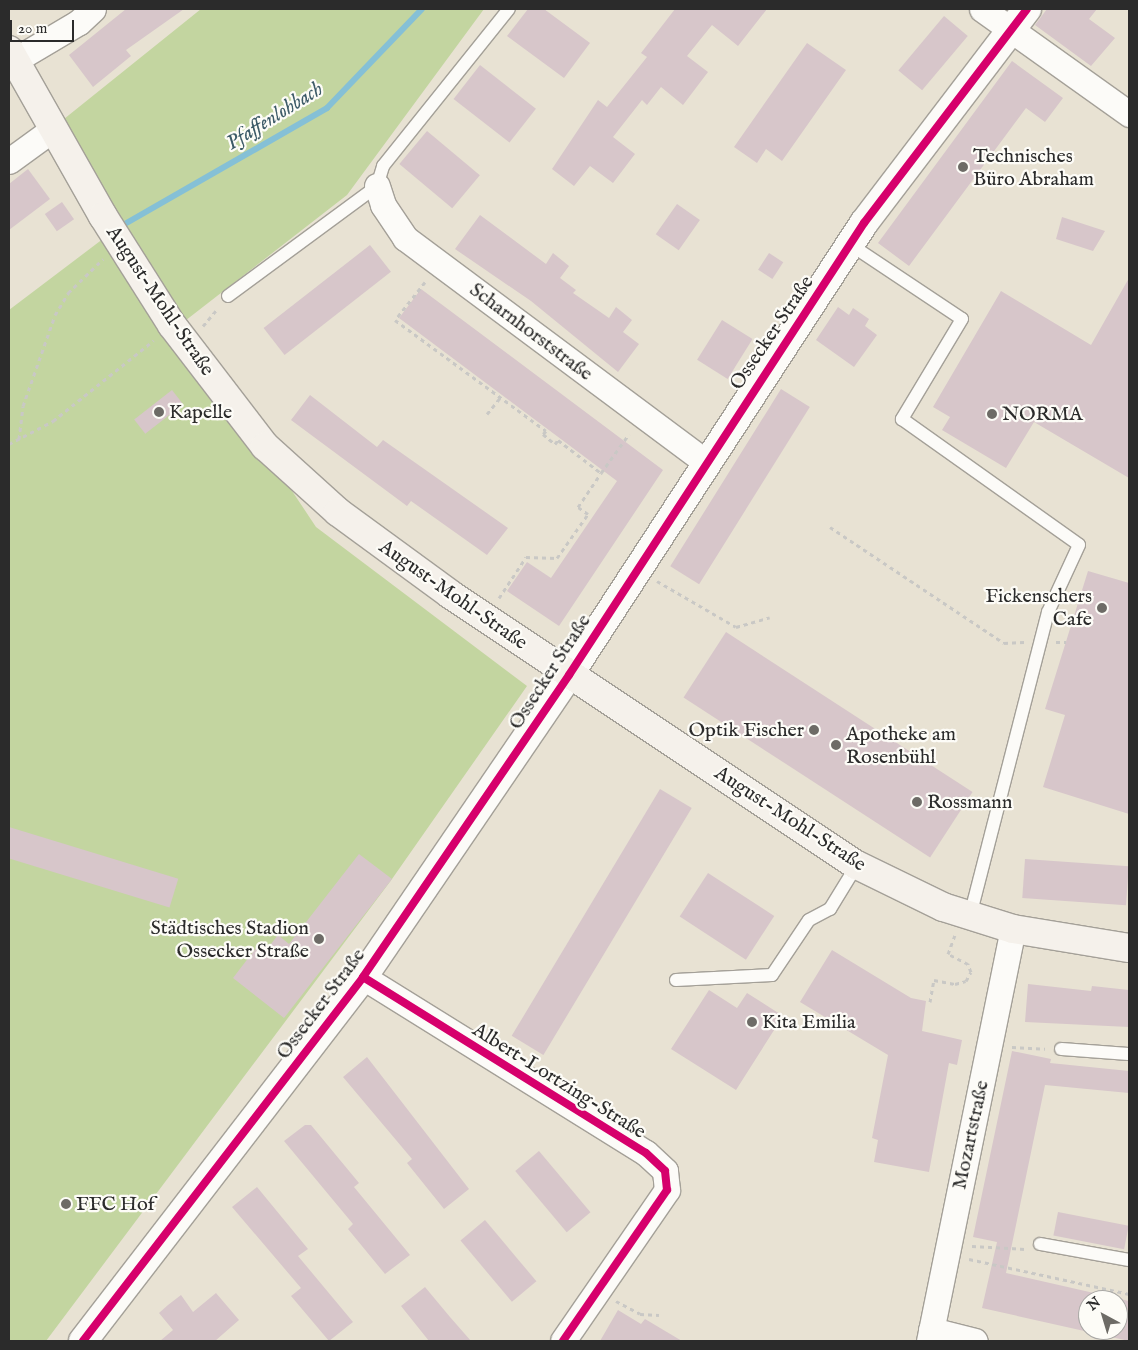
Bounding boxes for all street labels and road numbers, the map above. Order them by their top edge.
street label: August-Mohl-Straße [101,222,219,380]
street label: Ossecker Straße [725,271,819,395]
street label: Scharnhorststraße [465,278,597,386]
street label: August-Mohl-Straße [374,535,532,655]
street label: Ossecker Straße [504,610,596,734]
street label: August-Mohl-Straße [710,761,870,877]
street label: Ossecker Straße [272,944,370,1064]
street label: Albert-Lortzing-Straße [468,1018,650,1144]
street label: Mozartstraße [948,1078,994,1192]

